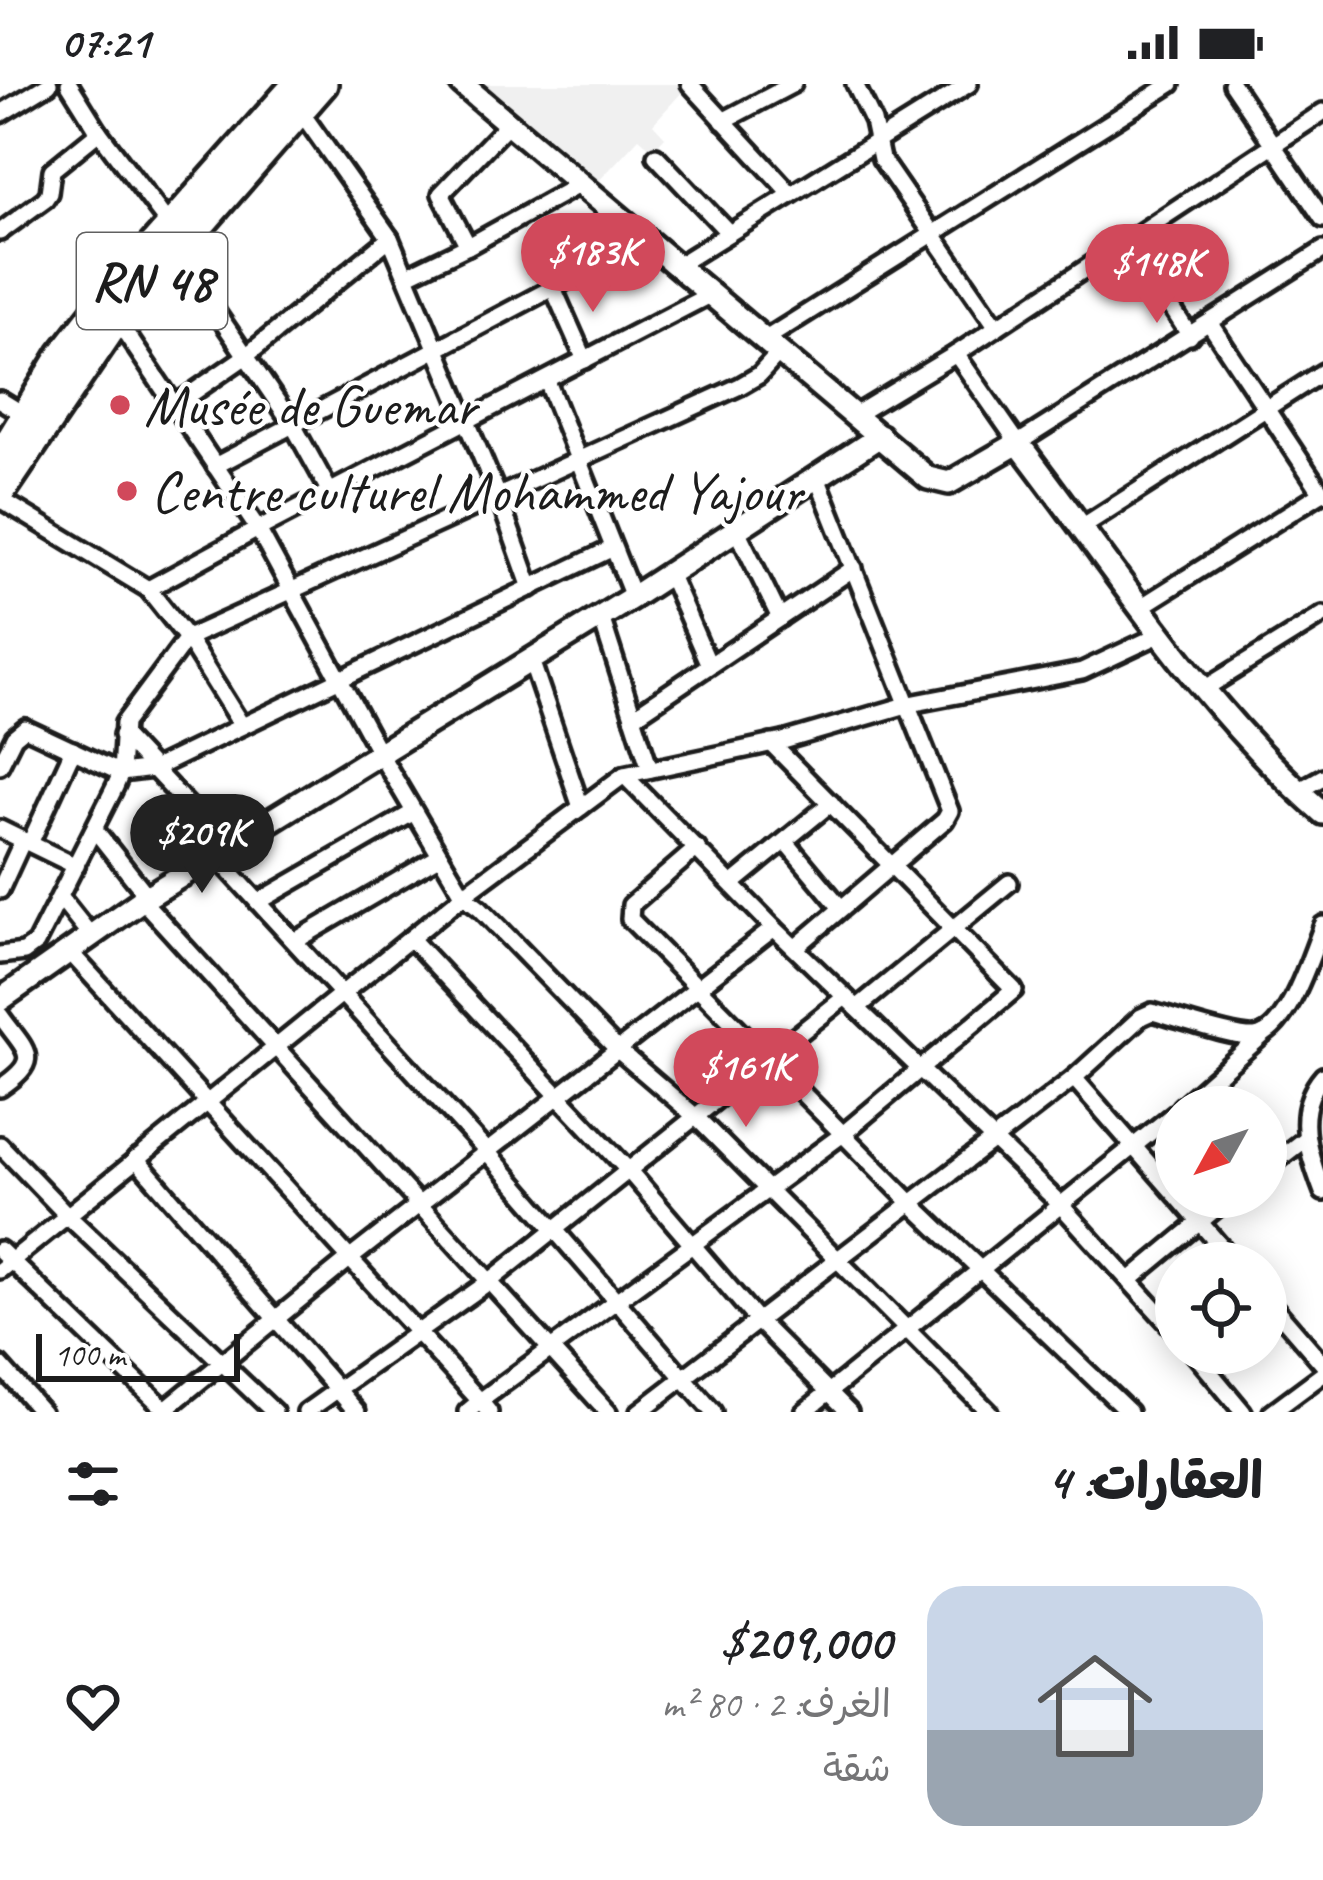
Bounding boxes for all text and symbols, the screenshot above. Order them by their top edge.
text: 07:21 [60,14,150,71]
pin: $183K [509,213,677,315]
pin: $148K [1073,224,1241,326]
text: $183K [548,227,638,276]
road number: RN 48 [77,233,227,329]
text: $148K [1112,238,1202,287]
place label: Musée de Guemar [144,370,481,442]
marker: Musée de Guemar [107,392,133,418]
place label: Centre culturel Mohammed Yajour [151,456,806,528]
marker: Centre culturel Mohammed Yajour [114,478,140,504]
pin: $209K [118,794,286,896]
text: $209K [157,808,247,857]
pin: $161K [662,1028,830,1130]
text: $161K [701,1042,791,1091]
north arrow [1155,1086,1287,1218]
map controls [1155,1086,1287,1374]
button: locate [1155,1242,1287,1374]
scale bar [36,1328,240,1381]
text: 100 m [54,1334,125,1376]
text: العقارات: 4 [1047,1449,1263,1513]
icon: filters [60,1451,126,1517]
text: $209,000 [721,1610,891,1674]
icon: home [1023,1634,1167,1778]
icon: heart [60,1673,126,1739]
text: الغرف: 2 · 80 m² [661,1680,891,1729]
text: شقة [823,1744,891,1793]

